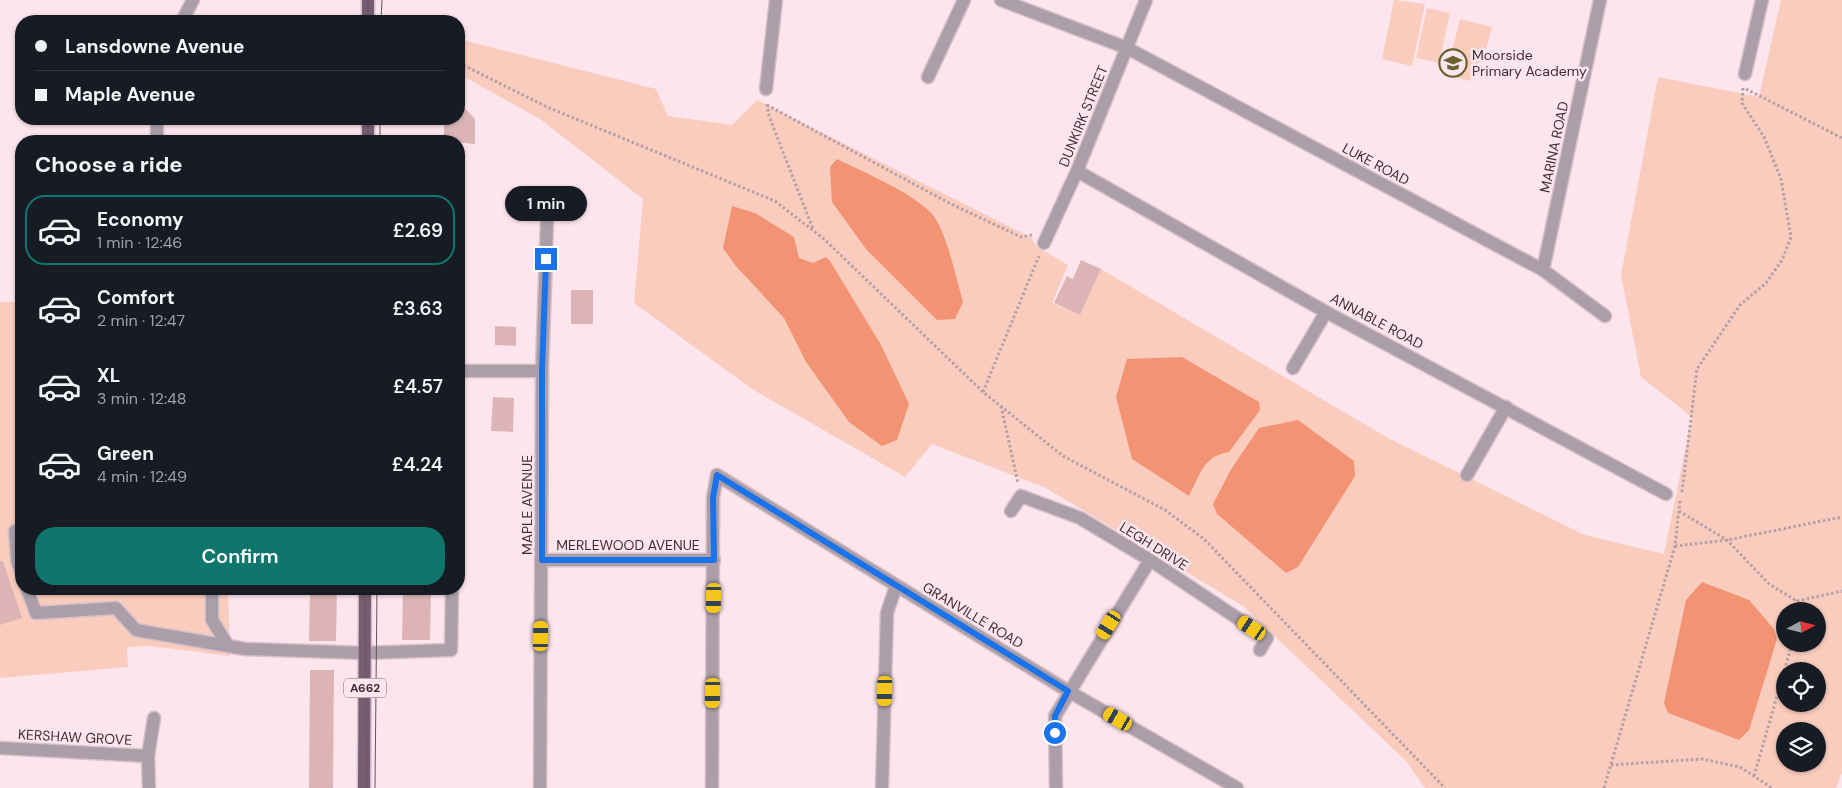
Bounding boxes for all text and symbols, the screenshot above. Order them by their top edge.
text: Lansdowne Avenue [65,34,244,59]
place label: Moorside Primary Academy [1472,46,1587,80]
school or university icon: Moorside Primary Academy [1438,48,1468,78]
street label: DUNKIRK STREET [1054,62,1112,169]
text: Maple Avenue [65,82,195,107]
street label: MARINA ROAD [1536,100,1572,194]
street label: LUKE ROAD [1339,139,1413,189]
text: Choose a ride [35,150,183,179]
callout: 1 min [505,186,587,222]
text: 1 min [527,193,565,214]
text: Economy [97,207,184,232]
icon: car [37,208,82,253]
text: £2.69 [393,218,443,243]
text: 1 min · 12:46 [97,232,182,253]
route end [535,248,557,270]
text: Comfort [97,285,175,310]
icon: car [37,286,82,331]
street label: ANNABLE ROAD [1327,289,1427,353]
text: £3.63 [393,296,443,321]
text: 2 min · 12:47 [97,310,185,331]
text: XL [97,363,120,388]
icon: car [37,364,82,409]
text: £4.57 [393,374,443,399]
text: 3 min · 12:48 [97,388,187,409]
text: Green [97,441,154,466]
icon: car [37,442,82,487]
text: £4.24 [392,452,443,477]
street label: MAPLE AVENUE [518,455,536,555]
text: 4 min · 12:49 [97,466,187,487]
street label: LEGH DRIVE [1116,518,1192,574]
button: Confirm [35,527,445,585]
street label: MERLEWOOD AVENUE [556,536,700,554]
street label: GRANVILLE ROAD [919,578,1027,652]
car [706,583,721,613]
north arrow [1776,602,1826,652]
map controls [1776,602,1826,772]
car [1094,608,1123,642]
car [1235,613,1268,643]
car [533,621,548,651]
button: locate [1776,662,1826,712]
car [877,676,892,706]
road number: A662 [344,678,386,698]
car [705,678,720,708]
car [1101,705,1134,733]
route start [1044,722,1066,744]
button: layers [1776,722,1826,772]
street label: KERSHAW GROVE [17,725,133,749]

